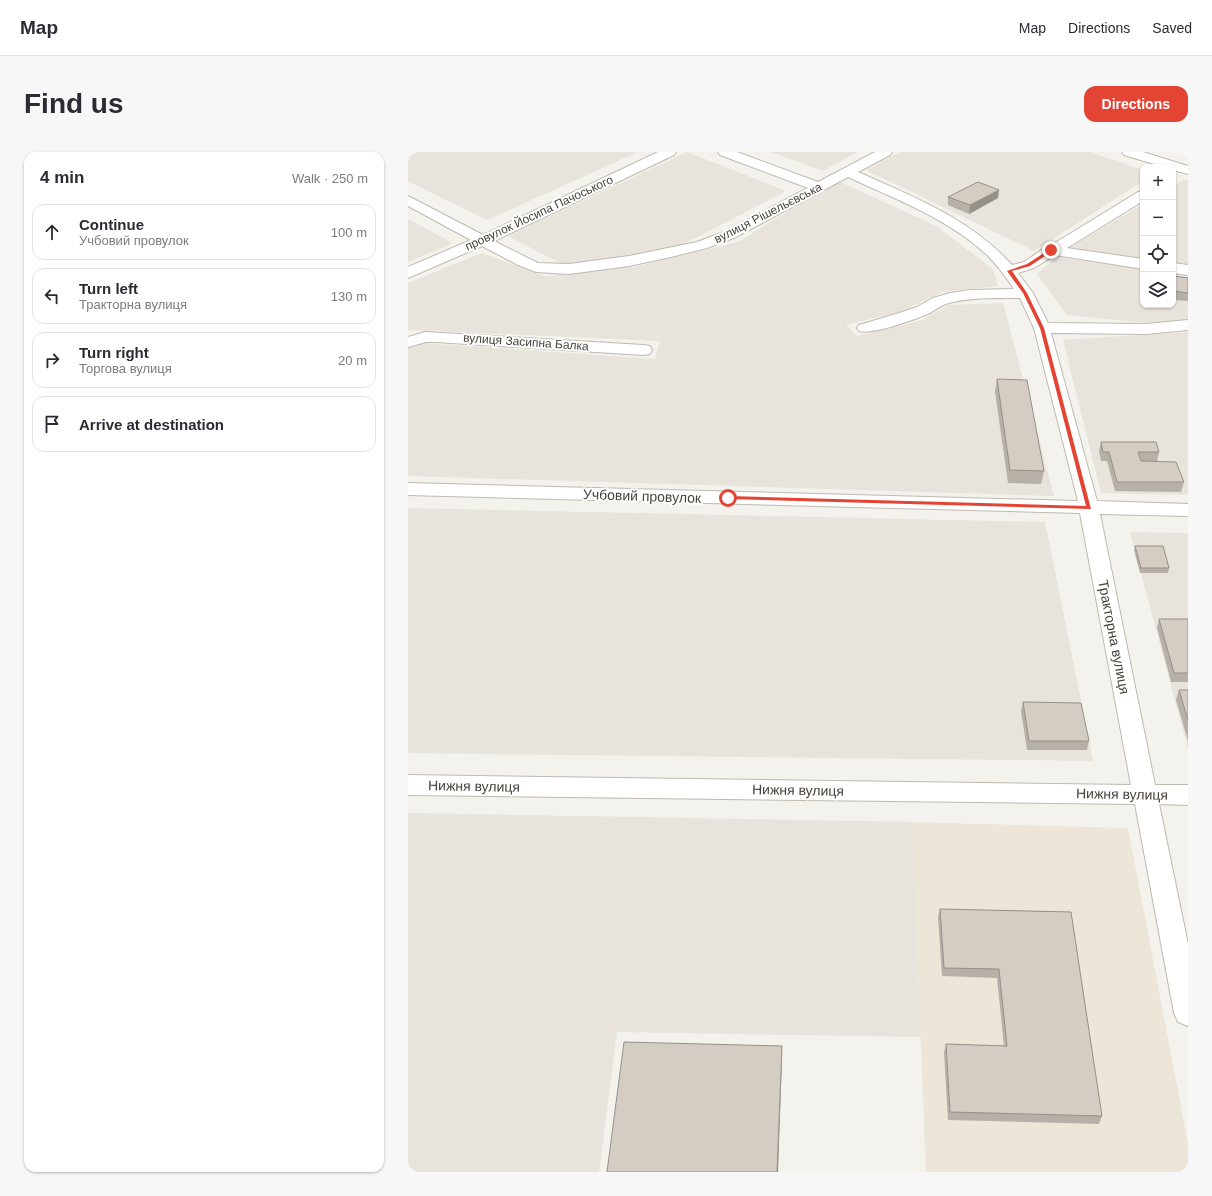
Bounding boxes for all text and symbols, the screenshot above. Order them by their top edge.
text: Map [20,17,58,38]
text: Map [1019,20,1046,36]
text: Directions [1068,20,1130,36]
text: Saved [1152,20,1192,36]
button: Directions [1084,86,1188,122]
text: Find us [24,88,124,119]
map controls [1140,164,1176,308]
button: + [1140,164,1176,200]
text: 4 min [40,168,84,187]
text: Walk · 250 m [292,171,368,186]
street label: провулок Йосипа Пачоського [462,171,616,254]
street label: вулиця Рішельєвська [712,180,824,246]
button: − [1140,200,1176,236]
text: Continue [79,216,144,233]
icon: ahead [41,221,63,243]
text: 100 m [331,225,367,240]
text: Учбовий провулок [79,233,189,248]
button: locate [1140,236,1176,272]
route end [1042,241,1060,259]
button: layers [1140,272,1176,308]
text: Turn left [79,280,138,297]
icon: left [41,285,63,307]
text: 130 m [331,289,367,304]
text: Тракторна вулиця [79,297,187,312]
street label: вулиця Засипна Балка [463,331,590,353]
text: Turn right [79,344,149,361]
icon: right [41,349,63,371]
text: 20 m [338,353,367,368]
text: Торгова вулиця [79,361,172,376]
icon: arrive [41,413,63,435]
text: Arrive at destination [79,416,224,433]
street label: Учбовий провулок [583,486,702,506]
route start [719,489,737,507]
street label: Тракторна вулиця [1095,578,1133,696]
street label: Нижня вулиця [428,777,520,795]
street label: Нижня вулиця [752,781,844,799]
street label: Нижня вулиця [1076,785,1168,803]

